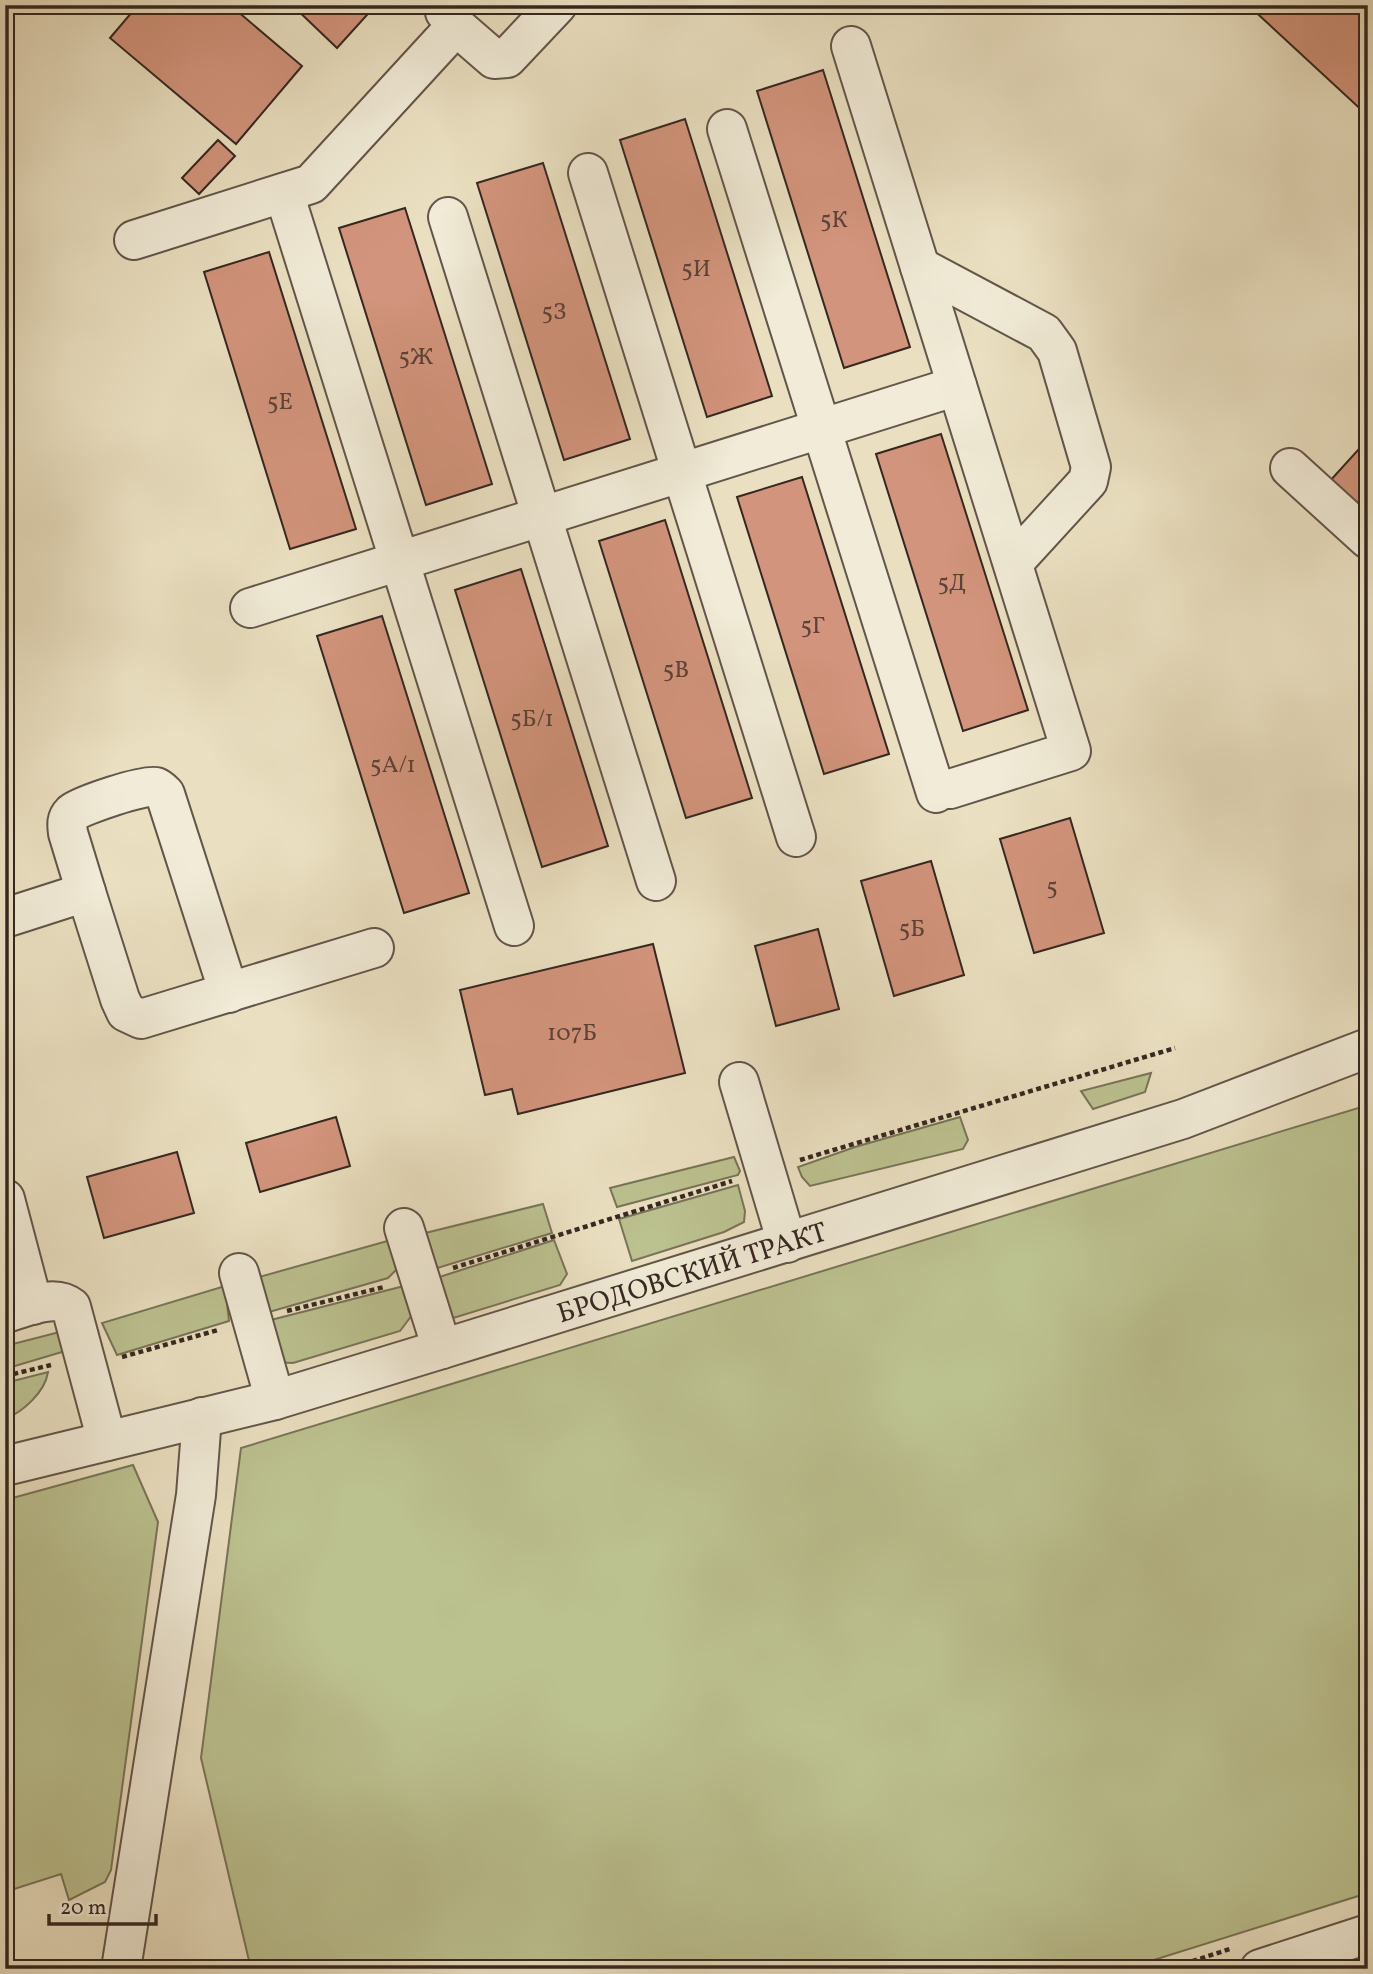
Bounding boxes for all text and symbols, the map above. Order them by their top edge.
house number: 5К [820,204,848,238]
house number: 5И [681,253,711,287]
house number: 5З [541,296,567,330]
house number: 5Ж [399,341,433,375]
house number: 5Е [267,386,293,420]
house number: 5Д [938,567,966,601]
house number: 5Г [800,610,826,644]
house number: 5В [663,654,689,688]
house number: 5Б/1 [510,703,554,737]
house number: 5А/1 [370,749,416,783]
house number: 5 [1046,871,1058,905]
house number: 5Б [899,913,925,947]
house number: 107Б [547,1017,597,1051]
street label: БРОДОВСКИЙ ТРАКТ [553,1214,832,1334]
scale bar [49,1883,156,1927]
text: 20 m [60,1894,106,1923]

